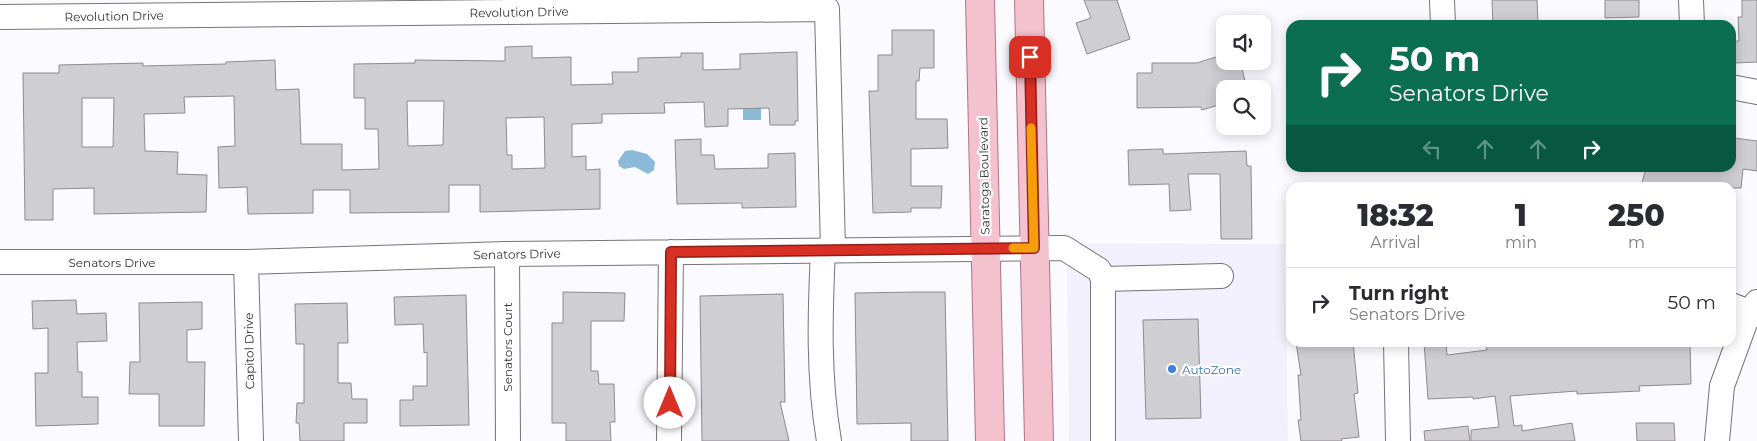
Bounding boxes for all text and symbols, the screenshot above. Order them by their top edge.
street label: Revolution Drive [469,4,569,20]
street label: Revolution Drive [64,8,164,24]
map controls [1216,15,1271,135]
button: sound [1216,15,1271,70]
pin [1009,36,1051,78]
text: 50 m [1389,37,1480,80]
icon: right [1306,40,1371,105]
icon: arrive [1016,43,1044,71]
button: search [1216,80,1271,135]
text: Senators Drive [1389,80,1549,107]
street label: Saratoga Boulevard [975,117,993,235]
icon: left [1418,135,1446,163]
icon: ahead [1471,135,1499,163]
icon: ahead [1524,135,1552,163]
icon: right [1577,135,1605,163]
text: 18:32 [1357,197,1434,234]
text: 1 [1515,197,1527,234]
text: 250 [1608,197,1665,234]
text: Arrival [1370,233,1421,252]
text: min [1505,233,1537,252]
text: m [1628,233,1645,252]
street label: Senators Drive [473,246,561,262]
street label: Senators Drive [68,255,156,270]
text: Turn right [1349,282,1449,305]
icon: right [1306,289,1334,317]
text: 50 m [1668,291,1716,314]
street label: Senators Court [500,302,515,392]
text: Senators Drive [1349,305,1465,324]
street label: Capitol Drive [241,313,257,389]
place label: AutoZone [1182,362,1241,377]
marker: AutoZone [1166,363,1178,375]
position arrow [643,376,695,428]

